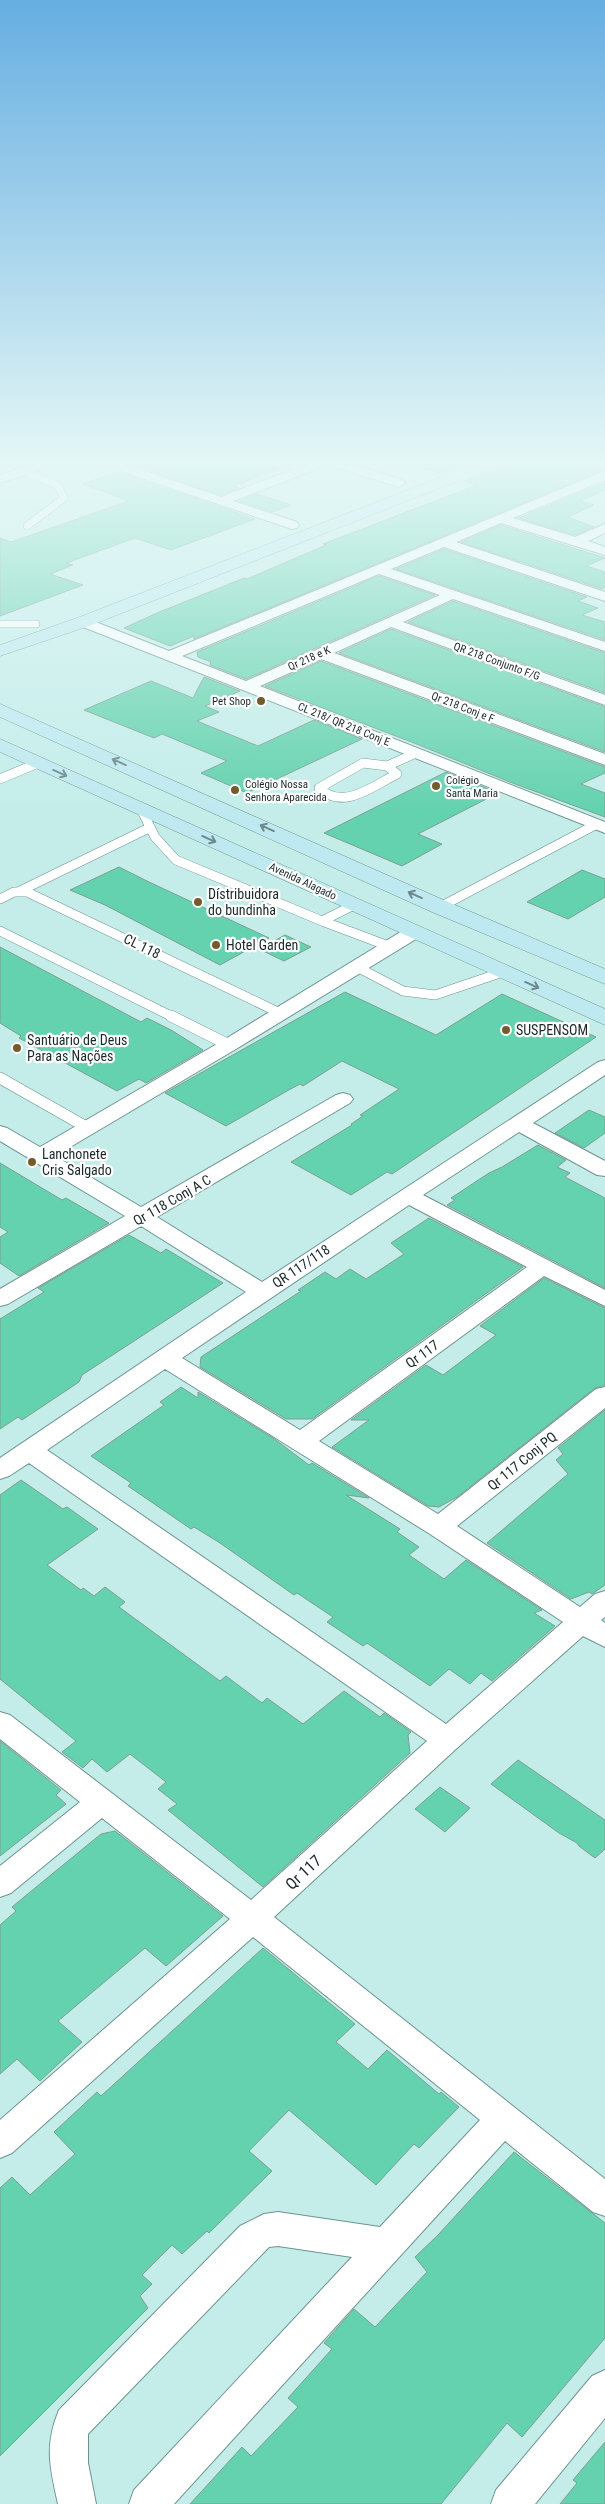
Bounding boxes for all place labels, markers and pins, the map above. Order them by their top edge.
place label: Pet Shop [212,695,251,708]
marker: Pet Shop [255,695,267,707]
place label: Colégio Santa Maria [446,774,498,800]
place label: Colégio Nossa Senhora Aparecida [245,778,327,804]
marker: Colégio Santa Maria [430,780,442,792]
marker: Colégio Nossa Senhora Aparecida [229,784,241,796]
place label: Dístribuidora do bundinha [208,886,279,918]
marker: Dístribuidora do bundinha [192,896,204,908]
place label: Hotel Garden [226,937,298,953]
marker: Hotel Garden [210,939,222,951]
place label: SUSPENSOM [516,1022,588,1038]
marker: SUSPENSOM [500,1024,512,1036]
place label: Santuário de Deus Para as Nações [27,1032,128,1064]
marker: Santuário de Deus Para as Nações [11,1042,23,1054]
place label: Lanchonete Cris Salgado [42,1146,112,1178]
marker: Lanchonete Cris Salgado [26,1156,38,1168]

